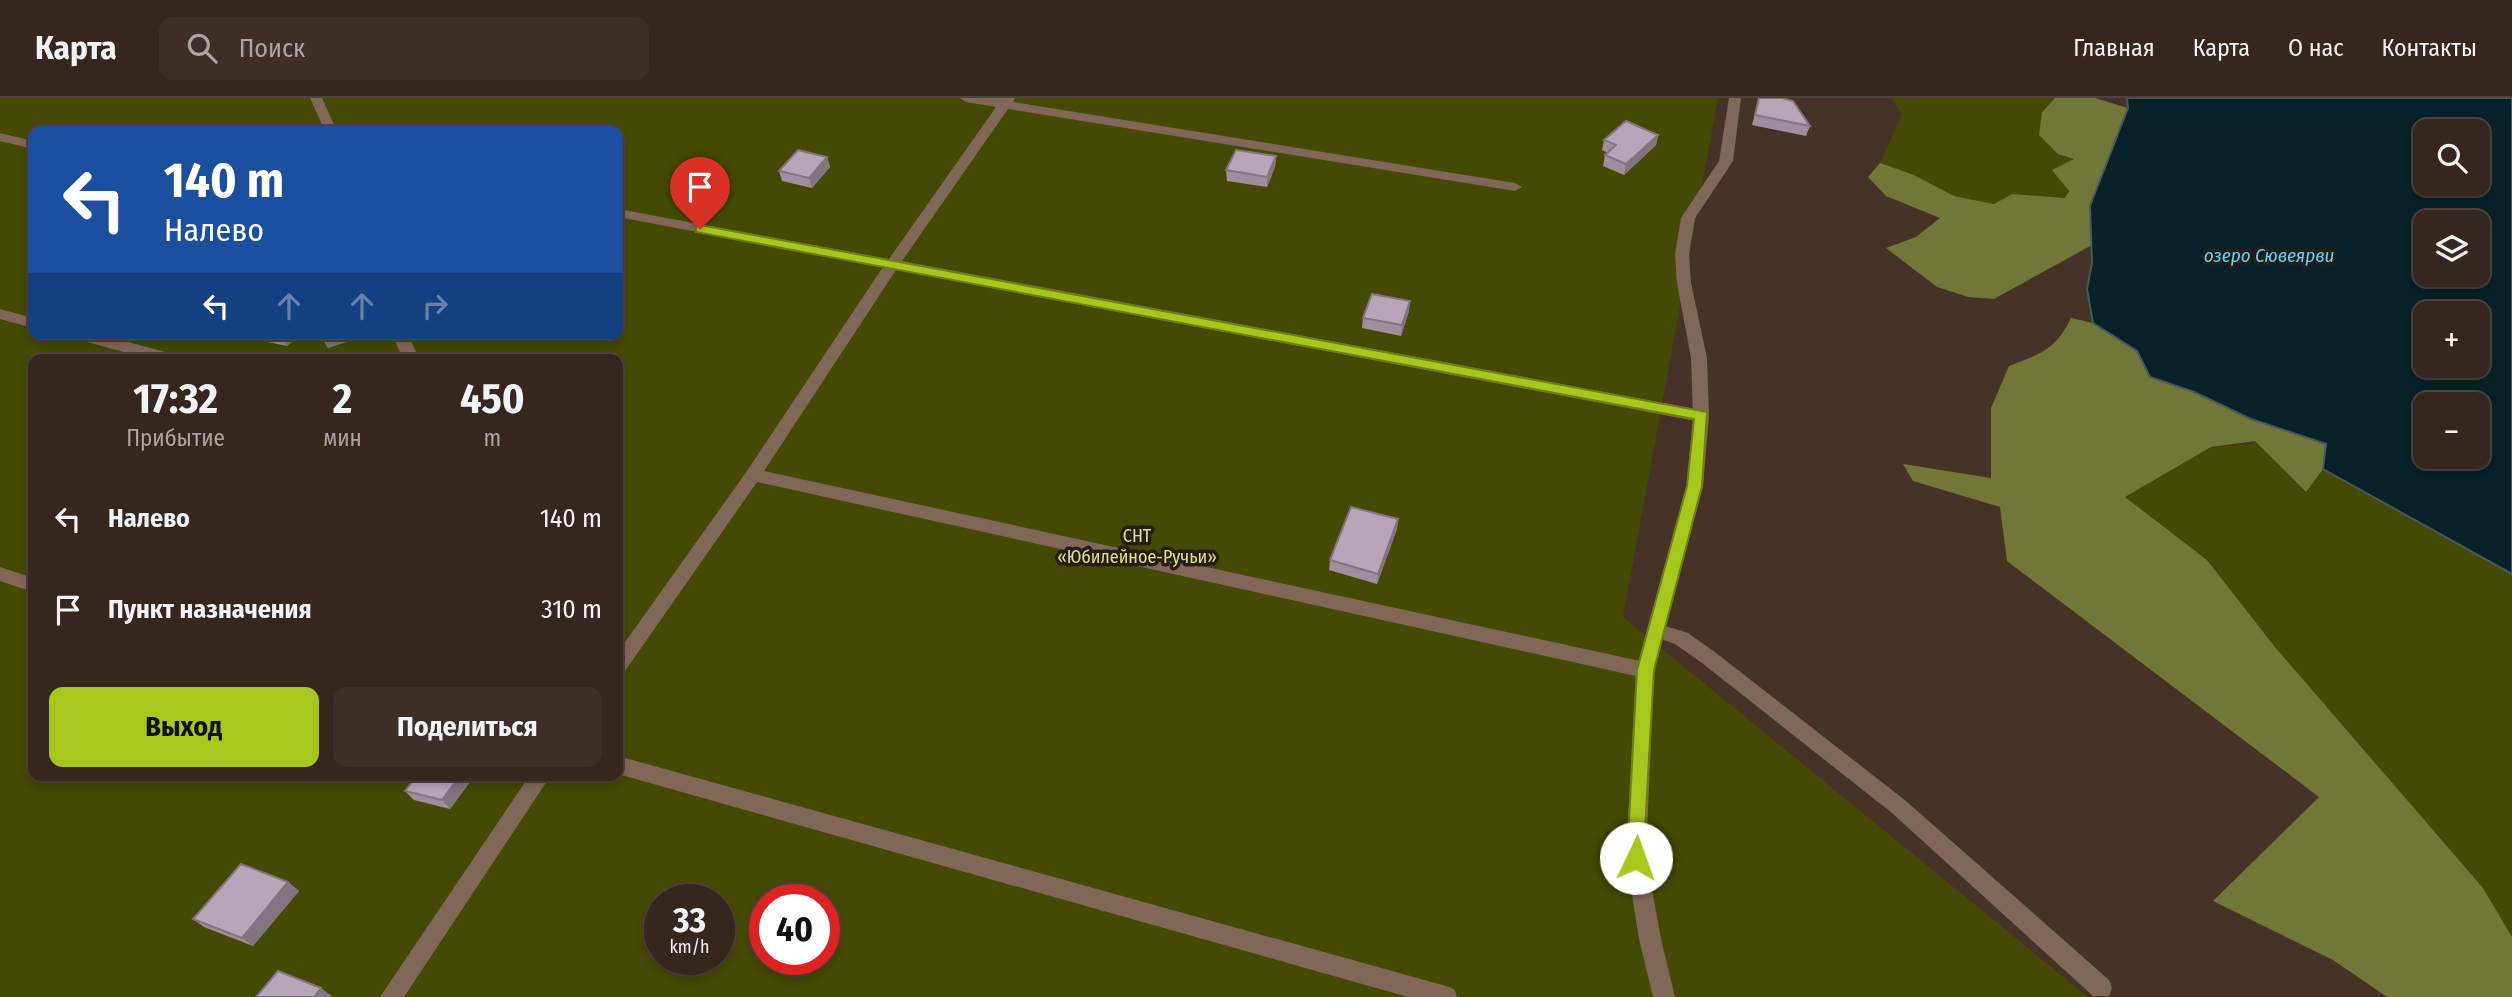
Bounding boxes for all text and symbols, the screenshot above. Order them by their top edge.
search box [159,17,649,80]
text: Карта [35,28,117,68]
icon: search [183,29,221,67]
text: Поиск [239,33,305,64]
text: Главная [2073,34,2155,62]
text: Карта [2193,34,2250,62]
text: О нас [2288,34,2343,62]
text: Контакты [2381,34,2477,62]
map controls [2413,119,2490,469]
button: search [2413,119,2490,196]
text: 140 m [164,151,284,210]
icon: left [49,154,140,245]
pin [670,157,730,229]
icon: arrive [681,168,719,206]
button: layers [2413,210,2490,287]
text: Налево [164,211,264,249]
water label: озеро Сювеярви [2204,244,2334,267]
icon: left [197,287,235,325]
icon: ahead [270,287,308,325]
icon: ahead [343,287,381,325]
icon: right [416,287,454,325]
button: + [2413,301,2490,378]
text: 17:32 [133,374,218,424]
text: 2 [333,374,352,424]
text: 450 [460,374,525,424]
button: − [2413,392,2490,469]
text: Прибытие [126,424,225,452]
text: мин [323,424,362,452]
text: m [484,424,501,452]
icon: left [49,500,87,538]
text: Налево [108,503,190,534]
text: 140 m [540,503,602,534]
park label: СНТ «Юбилейное-Ручьи» [1057,525,1217,568]
icon: arrive [49,591,87,629]
text: Пункт назначения [108,594,312,625]
text: 310 m [541,594,602,625]
button: Выход [49,687,319,767]
button: Поделиться [333,687,602,767]
position arrow [1599,821,1673,895]
speed limit sign: 40 [749,884,840,975]
text: 33 [673,899,706,941]
text: km/h [669,936,710,958]

